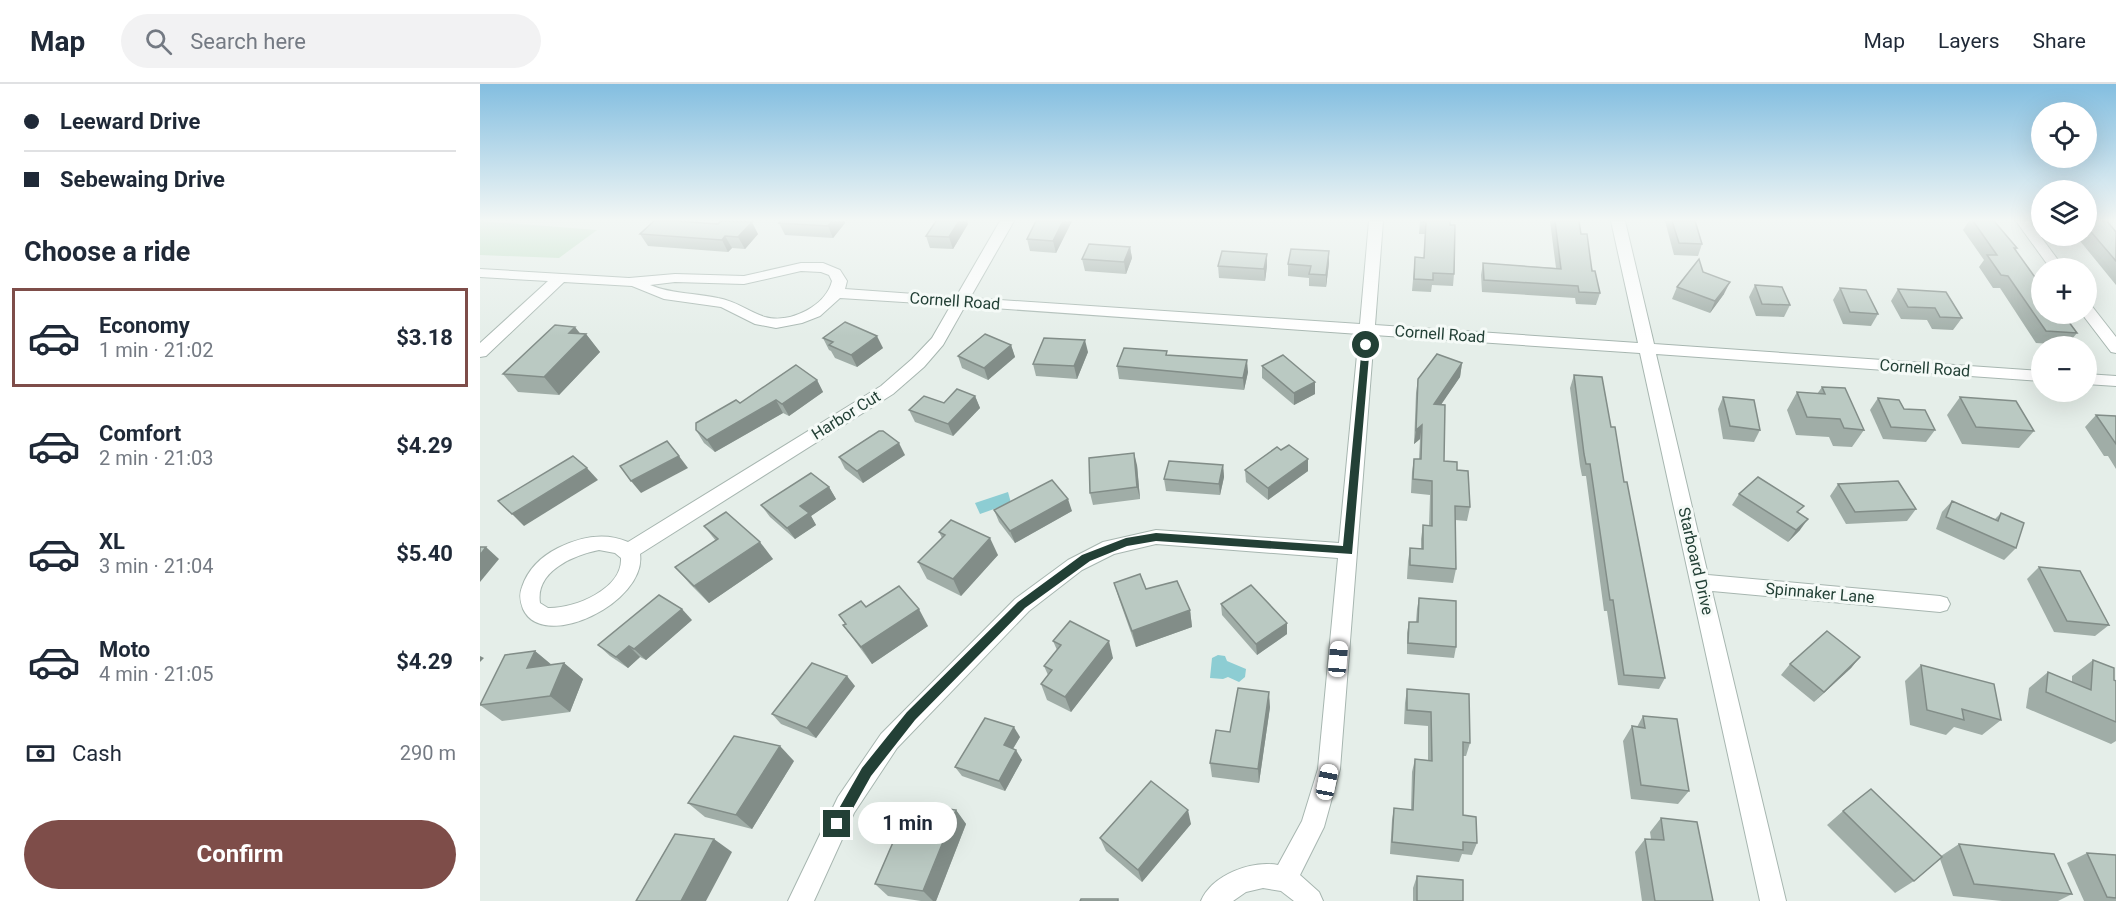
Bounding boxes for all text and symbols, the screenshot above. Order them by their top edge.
search box [121,14,541,68]
text: Map [30,25,85,58]
icon: search [142,25,175,58]
text: Search here [190,29,306,54]
text: Map [1863,29,1905,53]
text: Layers [1938,29,1999,53]
text: Share [2032,29,2086,53]
map controls [2031,102,2097,402]
button: locate [2031,102,2097,168]
text: Leeward Drive [60,109,200,134]
text: Sebewaing Drive [60,167,225,192]
button: layers [2031,180,2097,246]
text: Choose a ride [24,236,190,268]
button: + [2031,258,2097,324]
street label: Cornell Road [909,288,1001,314]
icon: car [27,311,81,365]
text: Economy [99,313,190,338]
street label: Cornell Road [1394,321,1486,347]
text: $3.18 [396,325,453,350]
route start [1352,331,1379,358]
button: − [2031,336,2097,402]
text: 1 min · 21:02 [99,338,214,362]
street label: Cornell Road [1879,355,1971,381]
street label: Harbor Cut [808,386,884,444]
icon: car [27,419,81,473]
text: Comfort [99,421,181,446]
text: $4.29 [396,433,453,458]
text: 2 min · 21:03 [99,446,214,470]
street label: Starboard Drive [1674,505,1718,617]
icon: car [27,527,81,581]
text: XL [99,529,125,554]
text: $5.40 [396,541,453,566]
text: 3 min · 21:04 [99,554,214,578]
street label: Spinnaker Lane [1765,579,1875,607]
icon: car [27,635,81,689]
text: Moto [99,637,150,662]
car [1327,640,1349,678]
text: $4.29 [396,649,453,674]
text: 4 min · 21:05 [99,662,214,686]
icon: cash [24,737,57,770]
text: Cash [72,741,122,766]
text: 290 m [400,741,456,765]
car [1315,763,1339,801]
callout: 1 min [858,803,957,845]
route end [823,810,850,837]
text: 1 min [882,811,933,835]
button: Confirm [24,820,456,889]

